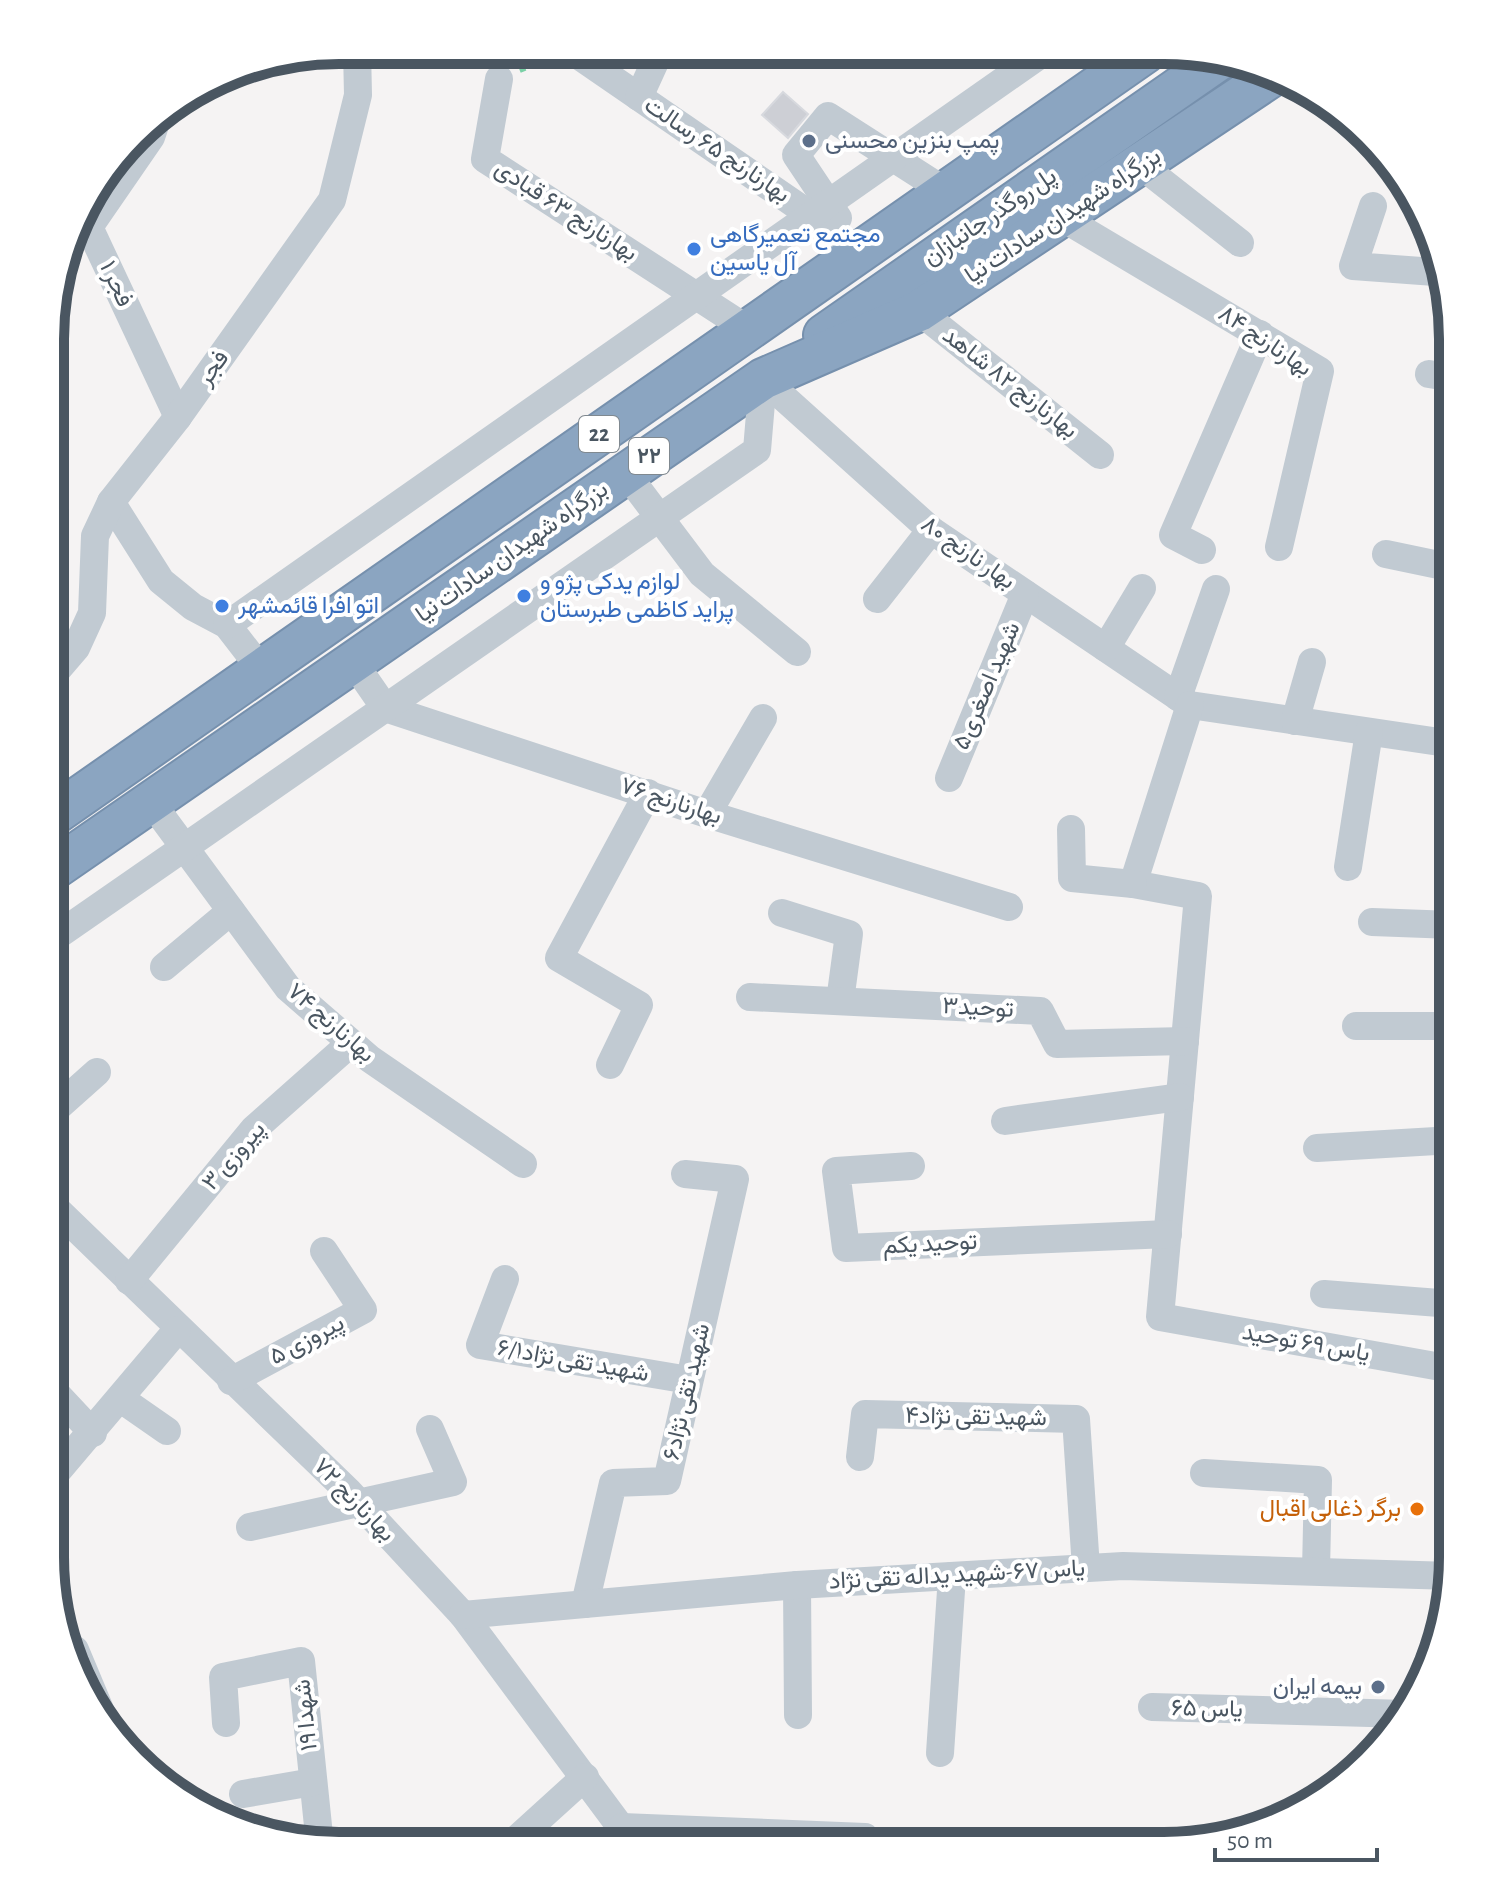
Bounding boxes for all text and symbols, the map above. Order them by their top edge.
street label: بهارنارنج ۶۵ رسالت [638,93,794,211]
place label: پمپ بنزین محسنی [825,129,1000,156]
marker: پمپ بنزین محسنی [800,132,818,150]
street label: بزرگراه شهیدان سادات نیا [960,143,1166,290]
street label: بهارنارنج ۶۳ قبادی [488,156,641,269]
street label: پل روگذر جانبازان [919,163,1062,273]
place label: مجتمع تعمیرگاهی آل یاسین [710,222,881,276]
marker: مجتمع تعمیرگاهی آل یاسین [685,240,703,258]
street label: فجر ۱ [93,257,137,311]
street label: بهارنارنج ۸۴ [1212,301,1316,384]
street label: بهارنارنج ۸۲ شاهد [935,323,1082,446]
street label: فجر [192,346,235,392]
road number: 22 [579,416,619,452]
road number: ۲۲ [629,438,669,474]
street label: بزرگراه شهیدان سادات نیا [411,476,613,629]
street label: بهار نارنج ۸۰ [914,512,1019,597]
place label: لوازم یدکی پژو و پراید کاظمی طبرستان [540,570,734,625]
marker: لوازم یدکی پژو و پراید کاظمی طبرستان [515,587,533,605]
place label: اتو افرا قائمشهر [237,594,379,620]
marker: اتو افرا قائمشهر [213,597,231,615]
street label: شهید اصغری۵ [949,619,1026,754]
street label: بهارنارنج ۷۶ [616,773,725,832]
street label: بهارنارنج ۷۴ [280,979,379,1070]
street label: توحید۳ [942,994,1014,1024]
street label: پیروزی ۳ [198,1117,272,1197]
street label: توحید یکم [882,1230,978,1261]
street label: پیروزی ۵ [266,1310,350,1372]
street label: یاس ۶۹ توحید [1240,1320,1372,1368]
street label: شهید تقی نژاد۶ [660,1321,716,1463]
street label: شهید تقی نژاد۶/۱ [495,1336,651,1388]
street label: شهید تقی نژاد۴ [905,1404,1047,1432]
street label: بهارنارنج ۷۲ [306,1454,399,1549]
place label: برگر ذغالی اقبال [1260,1496,1401,1523]
marker: برگر ذغالی اقبال [1408,1500,1426,1518]
street label: یاس ۶۷-شهید یداله تقی نژاد [828,1556,1086,1596]
place label: بیمه ایران [1273,1675,1362,1701]
street label: شهدا ۱۹ [290,1678,324,1752]
marker: بیمه ایران [1369,1678,1387,1696]
street label: یاس ۶۵ [1171,1696,1243,1723]
scale bar [1215,1812,1377,1862]
text: 50 m [1227,1829,1273,1853]

